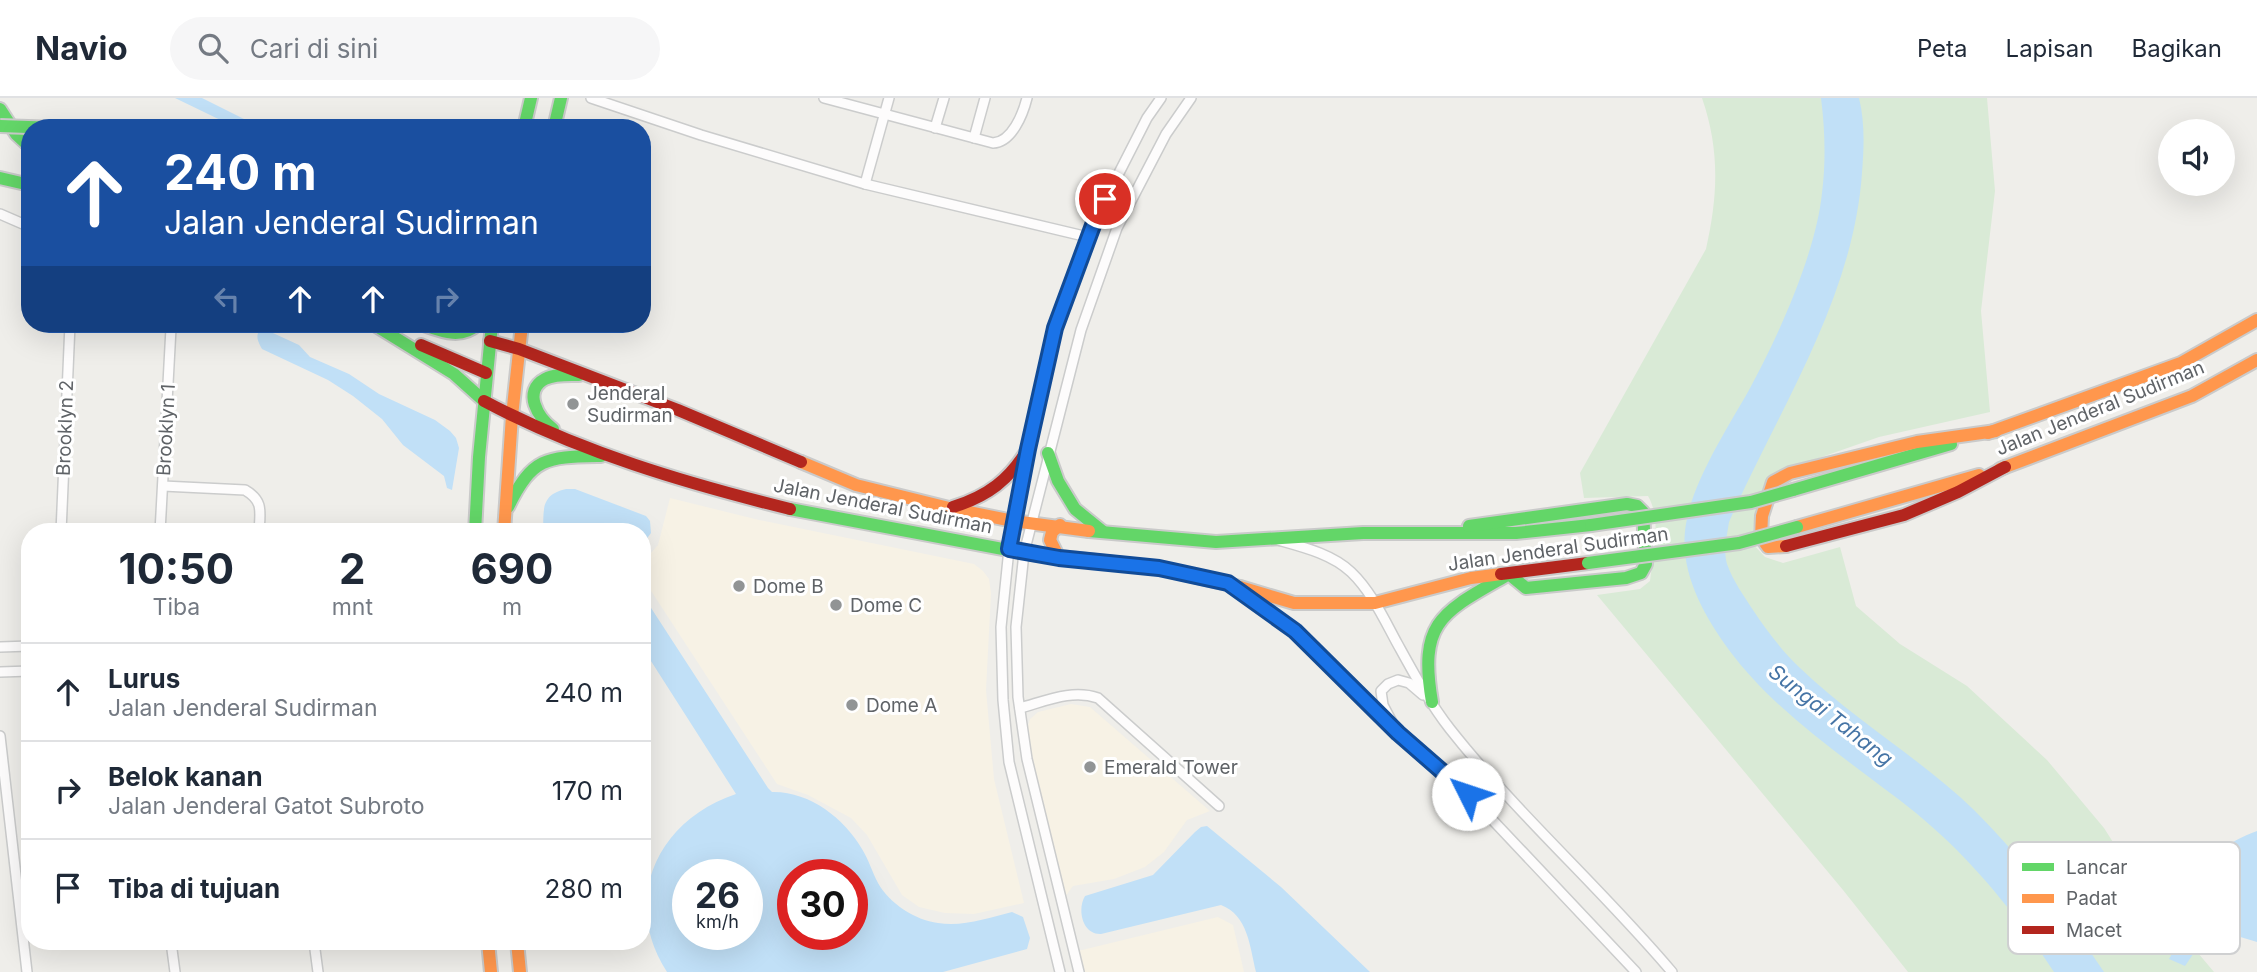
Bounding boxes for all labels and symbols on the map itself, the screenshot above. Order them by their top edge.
pin [1075,169,1135,229]
street label: Jalan Jenderal Sudirman [1992,356,2208,460]
street label: Brooklyn 2 [52,380,78,476]
place label: Jenderal Sudirman [587,382,673,427]
street label: Brooklyn 1 [152,383,180,477]
marker: Jenderal Sudirman [565,396,581,412]
street label: Jalan Jenderal Sudirman [772,473,994,539]
street label: Jalan Jenderal Sudirman [1446,522,1670,576]
place label: Dome B [753,575,824,598]
marker: Dome B [731,578,747,594]
place label: Dome C [850,594,922,617]
marker: Dome C [828,597,844,613]
water label: Sungai Tahang [1764,659,1898,771]
place label: Dome A [866,694,937,717]
marker: Dome A [844,697,860,713]
place label: Emerald Tower [1104,756,1238,779]
position arrow [1431,757,1505,831]
marker: Emerald Tower [1082,759,1098,775]
legend [2008,842,2240,954]
text: Lancar [2066,856,2128,879]
speed limit sign: 30 [777,859,868,950]
text: Padat [2066,887,2117,910]
text: Macet [2066,919,2122,942]

